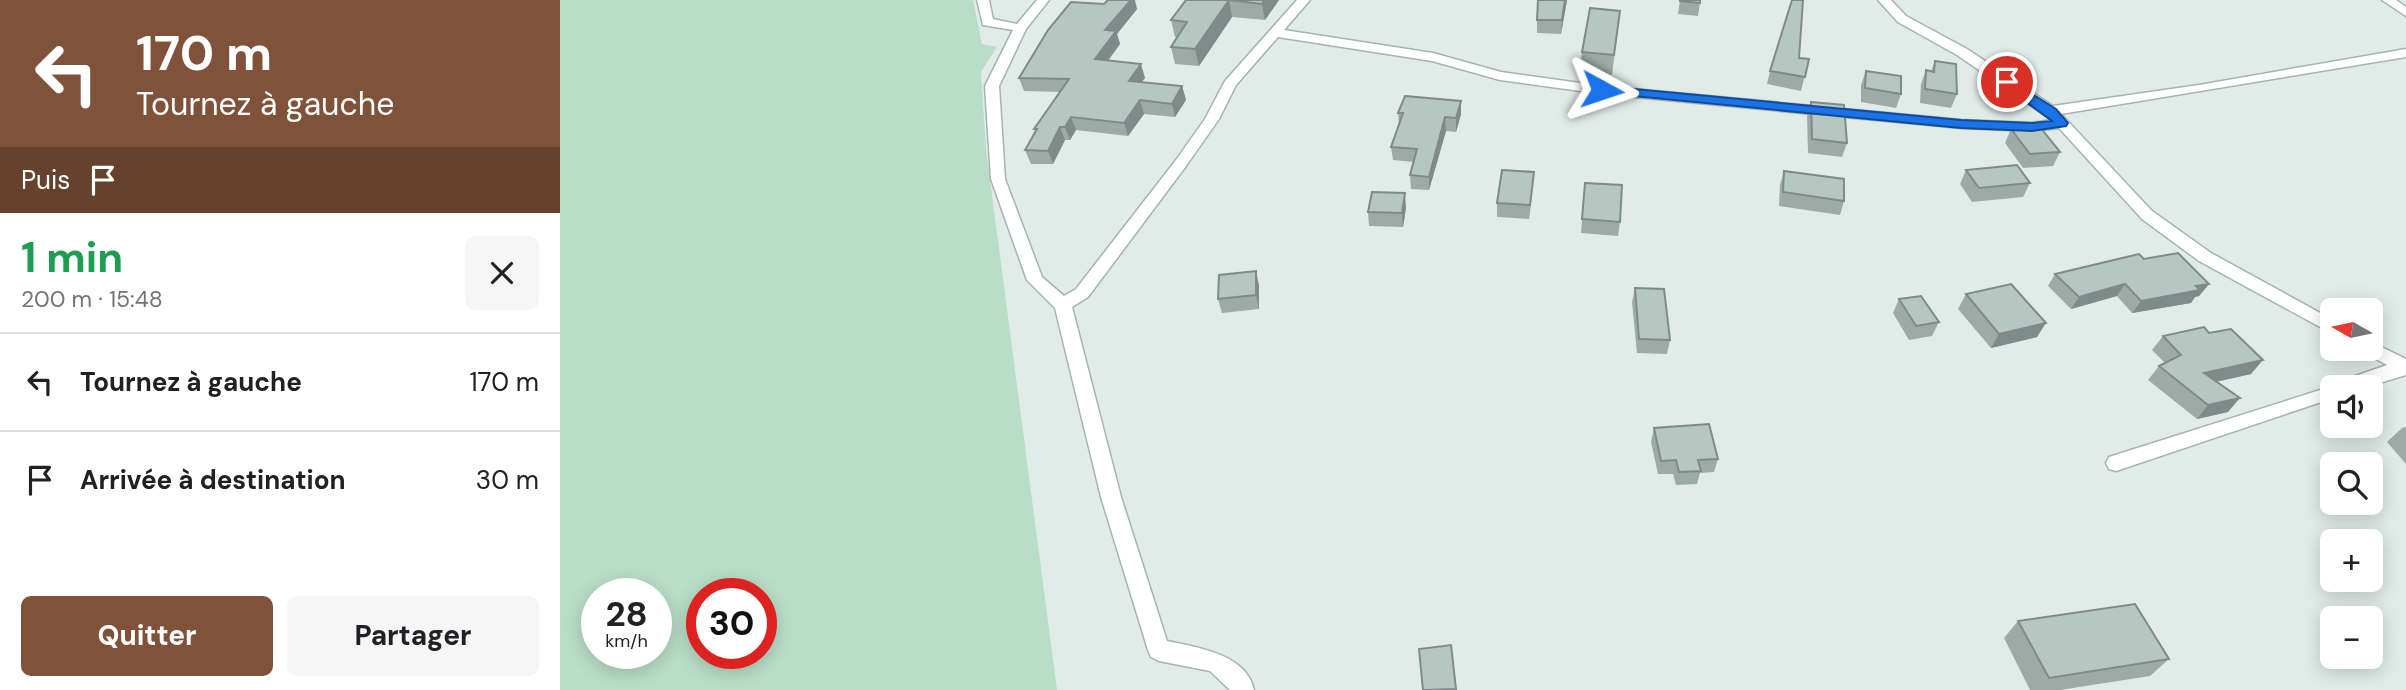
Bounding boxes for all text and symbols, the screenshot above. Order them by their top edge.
text: 170 m [136,21,272,85]
icon: left [21,28,112,119]
pin [1977,52,2037,112]
position arrow [1565,53,1639,127]
icon: arrive [1988,63,2026,101]
text: Tournez à gauche [136,83,394,125]
icon: arrive [84,161,122,199]
text: Puis [21,163,70,197]
text: 1 min [21,230,123,285]
button: close [465,236,539,310]
text: 200 m · 15:48 [21,284,163,314]
north arrow [2320,298,2384,360]
map controls [2320,298,2383,669]
icon: left [21,363,59,401]
text: Tournez à gauche [80,365,302,399]
text: 170 m [470,365,539,399]
button: sound [2320,375,2383,438]
button: search [2320,452,2383,515]
icon: arrive [21,461,59,499]
text: Arrivée à destination [80,463,346,497]
text: 30 m [476,463,539,497]
button: + [2320,529,2383,592]
speed limit sign: 30 [686,578,777,669]
text: 28 [605,591,648,637]
button: Quitter [21,596,273,676]
button: Partager [287,596,539,676]
button: − [2320,606,2383,669]
text: km/h [605,629,648,653]

